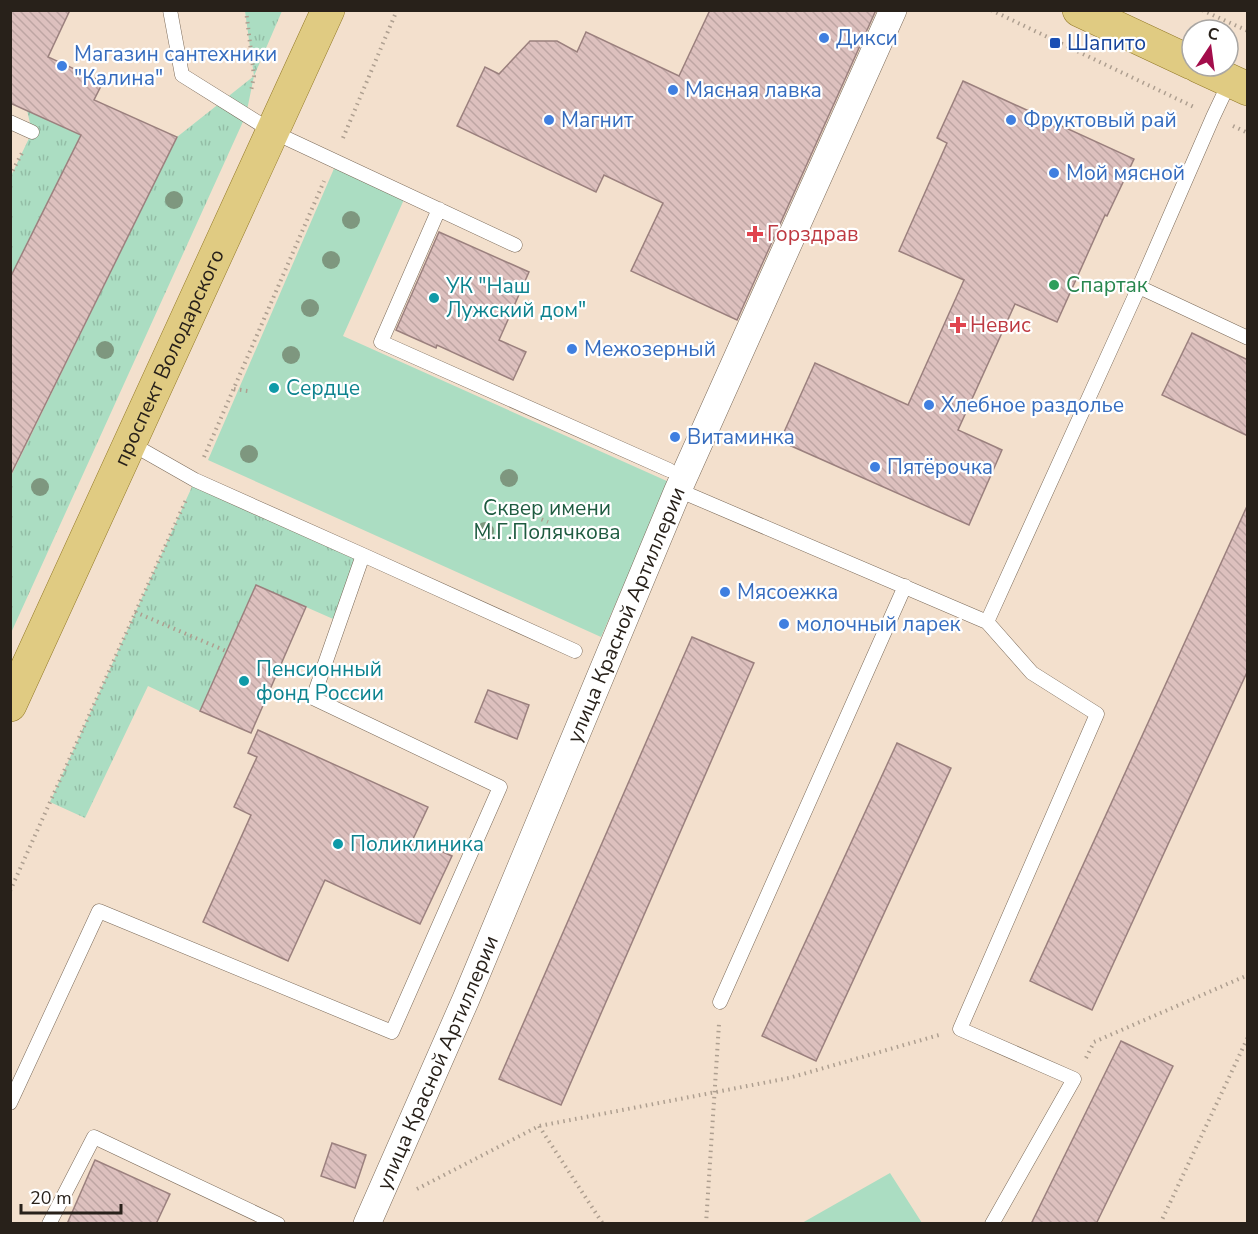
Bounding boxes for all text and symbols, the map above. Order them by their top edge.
north arrow [1180,18,1240,78]
text: С [1205,22,1221,46]
place label: Дикси [836,24,898,52]
place label: Шапито [1067,29,1146,57]
marker: Дикси [817,31,831,45]
marker: Шапито [1048,36,1062,50]
place label: Магазин сантехники "Калина" [74,40,277,92]
marker: Магазин сантехники "Калина" [55,59,69,73]
place label: Мясная лавка [685,76,822,104]
marker: Мясная лавка [666,83,680,97]
place label: Магнит [561,106,634,134]
place label: Фруктовый рай [1023,106,1177,134]
marker: Магнит [542,113,556,127]
marker: Фруктовый рай [1004,113,1018,127]
place label: Мой мясной [1066,159,1185,187]
marker: Мой мясной [1047,166,1061,180]
place label: Горздрав [767,220,859,248]
marker: Горздрав [748,227,762,241]
street label: проспект Володарского [107,245,231,471]
place label: Спартак [1066,271,1149,299]
place label: УК "Наш Лужский дом" [445,272,586,324]
marker: Спартак [1047,278,1061,292]
marker: УК "Наш Лужский дом" [427,291,441,305]
place label: Невис [970,311,1031,339]
marker: Невис [951,318,965,332]
place label: Межозерный [584,335,716,363]
marker: Межозерный [565,342,579,356]
place label: Сердце [286,374,360,402]
marker: Сердце [267,381,281,395]
place label: Хлебное раздолье [941,391,1124,419]
marker: Хлебное раздолье [922,398,936,412]
place label: Витаминка [687,423,795,451]
marker: Витаминка [668,430,682,444]
place label: Пятёрочка [887,453,993,481]
marker: Пятёрочка [868,460,882,474]
street label: улица Красной Артиллерии [560,483,692,747]
park label: Сквер имени М.Г.Полячкова [473,494,621,546]
place label: Мясоежка [737,578,838,606]
marker: Мясоежка [718,585,732,599]
place label: молочный ларек [796,610,962,638]
marker: молочный ларек [777,617,791,631]
place label: Пенсионный фонд России [256,655,384,707]
marker: Пенсионный фонд России [237,674,251,688]
place label: Поликлиника [350,830,484,858]
marker: Поликлиника [331,837,345,851]
street label: улица Красной Артиллерии [370,931,505,1194]
scale bar [21,1177,122,1215]
text: 20 m [30,1186,72,1210]

